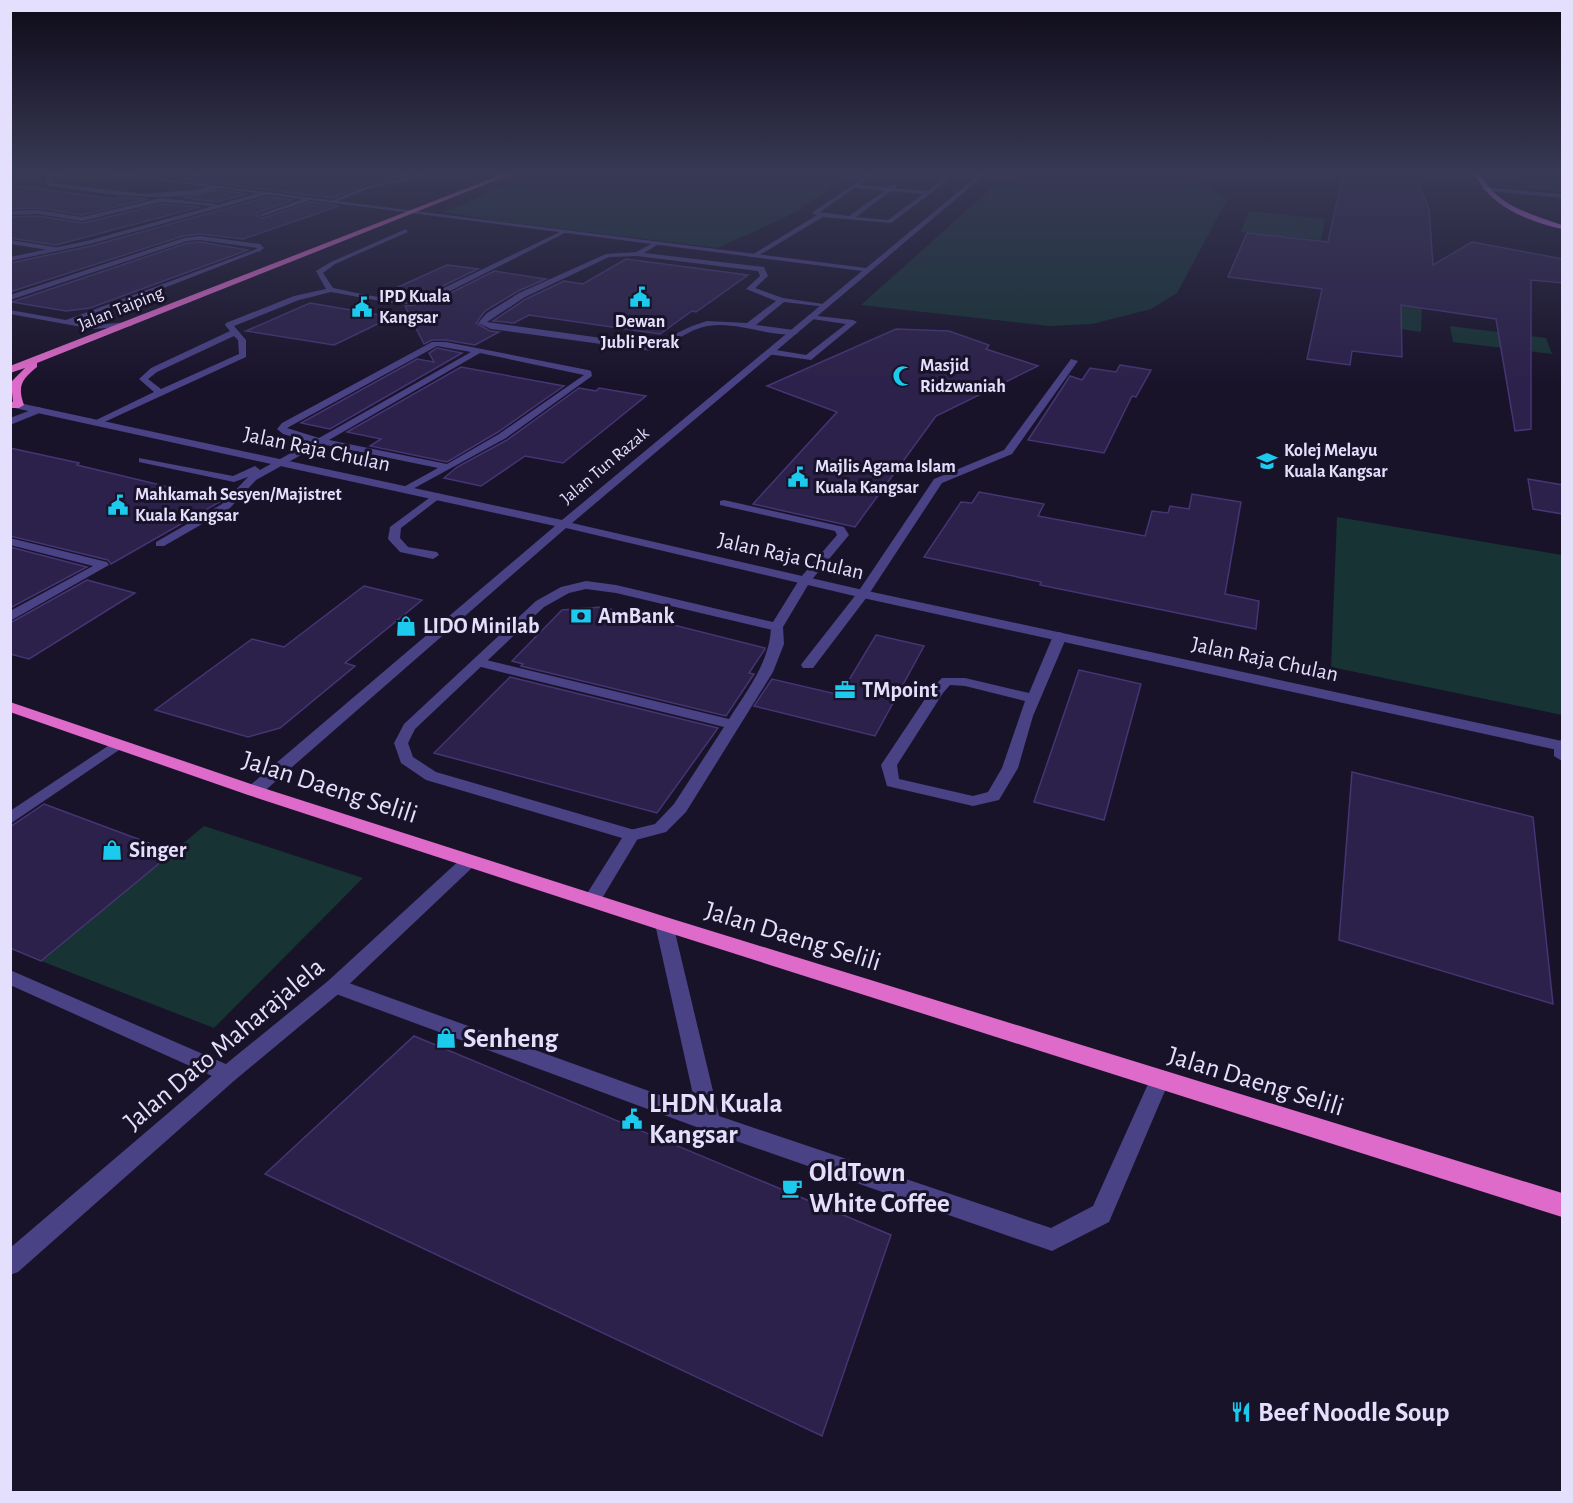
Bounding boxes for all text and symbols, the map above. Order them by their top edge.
street label: Jalan Taiping [76,284,166,334]
public building icon: Dewan Jubli Perak [628,285,652,309]
place label: IPD Kuala Kangsar [379,288,451,327]
public building icon: IPD Kuala Kangsar [350,295,374,319]
place label: Dewan Jubli Perak [601,313,679,352]
place label: Masjid Ridzwaniah [920,357,1006,396]
mosque icon: Masjid Ridzwaniah [891,364,915,388]
street label: Jalan Raja Chulan [242,423,392,475]
street label: Jalan Tun Razak [557,424,653,508]
place label: Kolej Melayu Kuala Kangsar [1284,442,1388,481]
school or university icon: Kolej Melayu Kuala Kangsar [1255,449,1279,473]
place label: Majlis Agama Islam Kuala Kangsar [815,458,956,497]
public building icon: Majlis Agama Islam Kuala Kangsar [786,465,810,489]
place label: Mahkamah Sesyen/Majistret Kuala Kangsar [135,486,342,525]
public building icon: Mahkamah Sesyen/Majistret Kuala Kangsar [106,493,130,517]
street label: Jalan Raja Chulan [716,528,866,584]
bank icon: AmBank [569,604,593,628]
place label: AmBank [598,605,674,627]
shop icon: LIDO Minilab [394,614,418,638]
place label: LIDO Minilab [423,615,539,637]
street label: Jalan Raja Chulan [1190,633,1340,685]
office icon: TMpoint [833,678,857,702]
place label: TMpoint [862,679,938,701]
street label: Jalan Daeng Selili [239,746,421,828]
shop icon: Singer [100,838,124,862]
place label: Singer [129,839,187,861]
street label: Jalan Daeng Selili [702,896,884,976]
street label: Jalan Dato Maharajalela [119,953,330,1136]
place label: Senheng [463,1025,558,1052]
shop icon: Senheng [434,1026,458,1050]
street label: Jalan Daeng Selili [1165,1041,1347,1121]
place label: LHDN Kuala Kangsar [649,1090,782,1148]
public building icon: LHDN Kuala Kangsar [620,1107,644,1131]
place label: OldTown White Coffee [809,1159,950,1217]
cafe icon: OldTown White Coffee [780,1176,804,1200]
place label: Beef Noodle Soup [1258,1399,1449,1426]
restaurant icon: Beef Noodle Soup [1229,1400,1253,1424]

